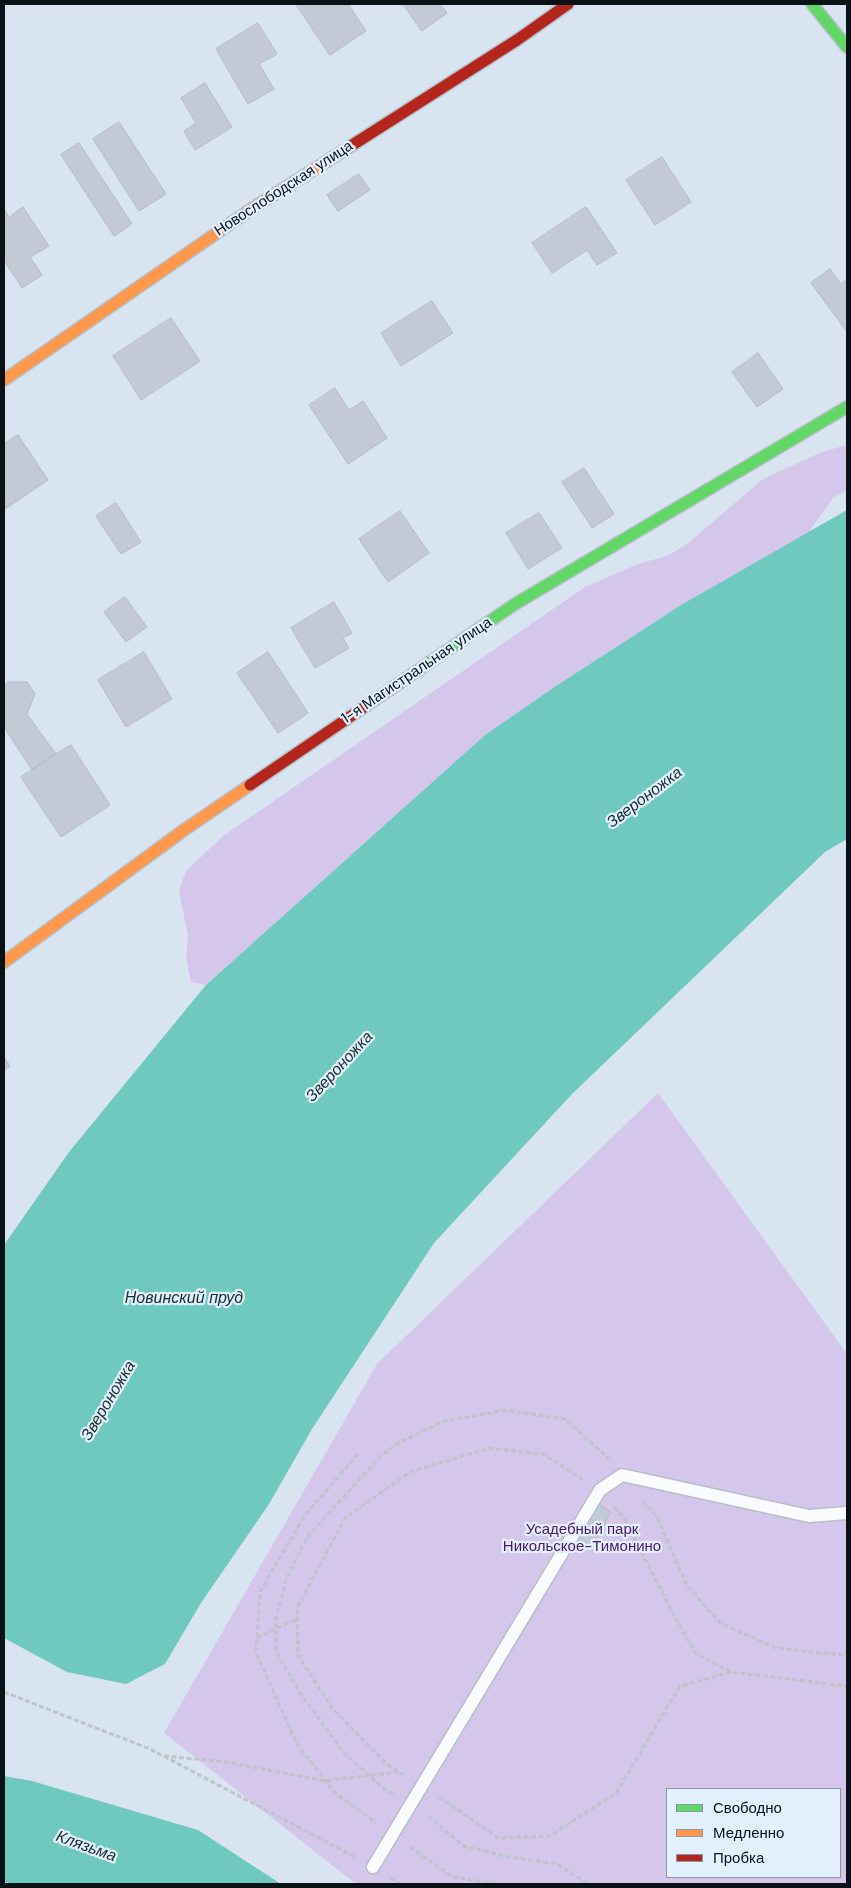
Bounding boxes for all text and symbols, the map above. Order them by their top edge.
street label: Новослободская улица [211,137,357,241]
street label: 1-я Магистральная улица [338,614,496,728]
water label: Звероножка [604,763,686,833]
water label: Звероножка [303,1028,377,1106]
water label: Новинский пруд [125,1289,243,1309]
water label: Звероножка [78,1358,140,1444]
park label: Усадебный парк Никольское-Тимонино [503,1521,661,1556]
legend [666,1788,841,1878]
text: Свободно [713,1798,782,1818]
text: Медленно [713,1823,784,1843]
water label: Клязьма [53,1827,119,1867]
text: Пробка [713,1848,764,1868]

